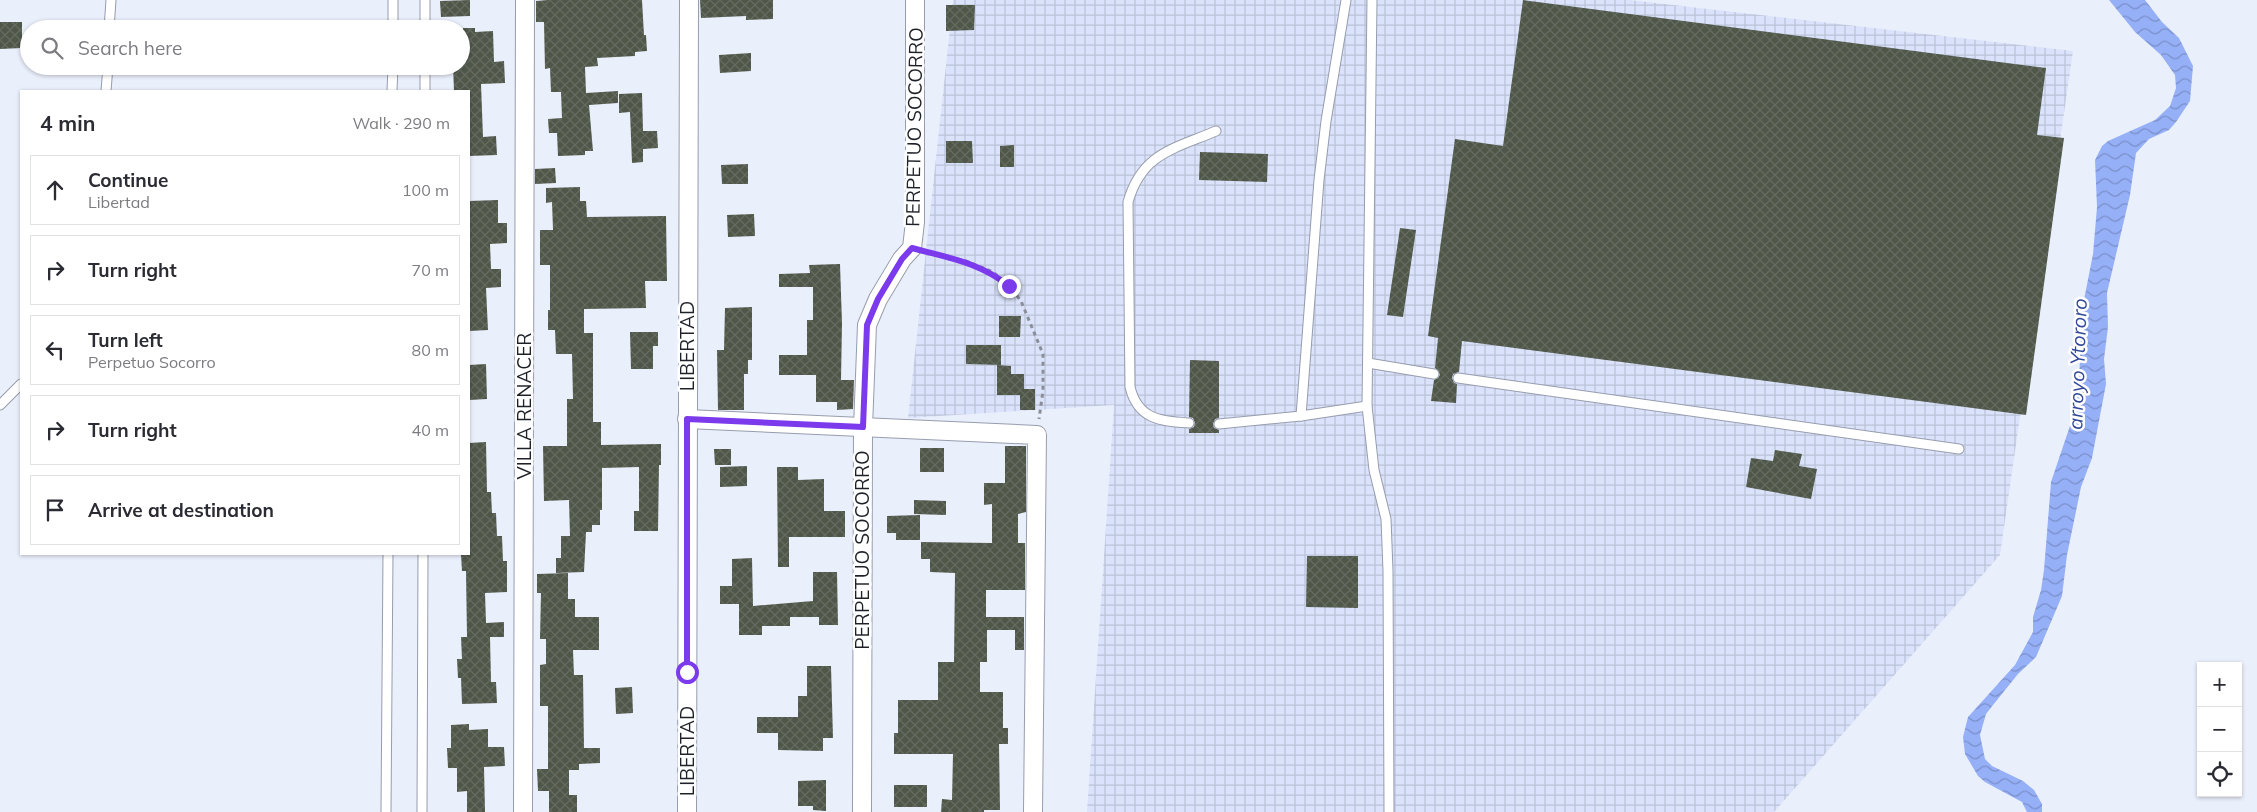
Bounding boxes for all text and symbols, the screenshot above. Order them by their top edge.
search box [20,20,470,75]
street label: PERPETUO SOCORRO [900,27,928,227]
icon: search [38,34,66,62]
text: Search here [78,36,182,60]
text: 4 min [40,110,95,136]
text: Walk · 290 m [352,113,450,133]
text: Continue [88,168,168,192]
icon: ahead [41,176,69,204]
text: 100 m [402,180,449,200]
text: Libertad [88,192,150,212]
icon: right [41,256,69,284]
text: Turn right [88,258,177,282]
text: 70 m [412,260,449,280]
route end [998,275,1021,298]
water label: arroyo Ytororo [2062,298,2092,430]
street label: LIBERTAD [675,301,699,391]
text: Turn left [88,328,163,352]
street label: VILLA RENACER [512,333,536,480]
icon: left [41,336,69,364]
text: 80 m [412,340,449,360]
text: Perpetuo Socorro [88,352,216,372]
icon: right [41,416,69,444]
text: Turn right [88,418,177,442]
text: 40 m [412,420,449,440]
street label: PERPETUO SOCORRO [850,450,874,650]
icon: arrive [41,496,69,524]
text: Arrive at destination [88,498,274,522]
route start [676,661,699,684]
map controls [2197,662,2242,797]
button: + [2197,662,2242,707]
street label: LIBERTAD [675,706,699,796]
button: − [2197,707,2242,752]
button: locate [2197,752,2242,797]

